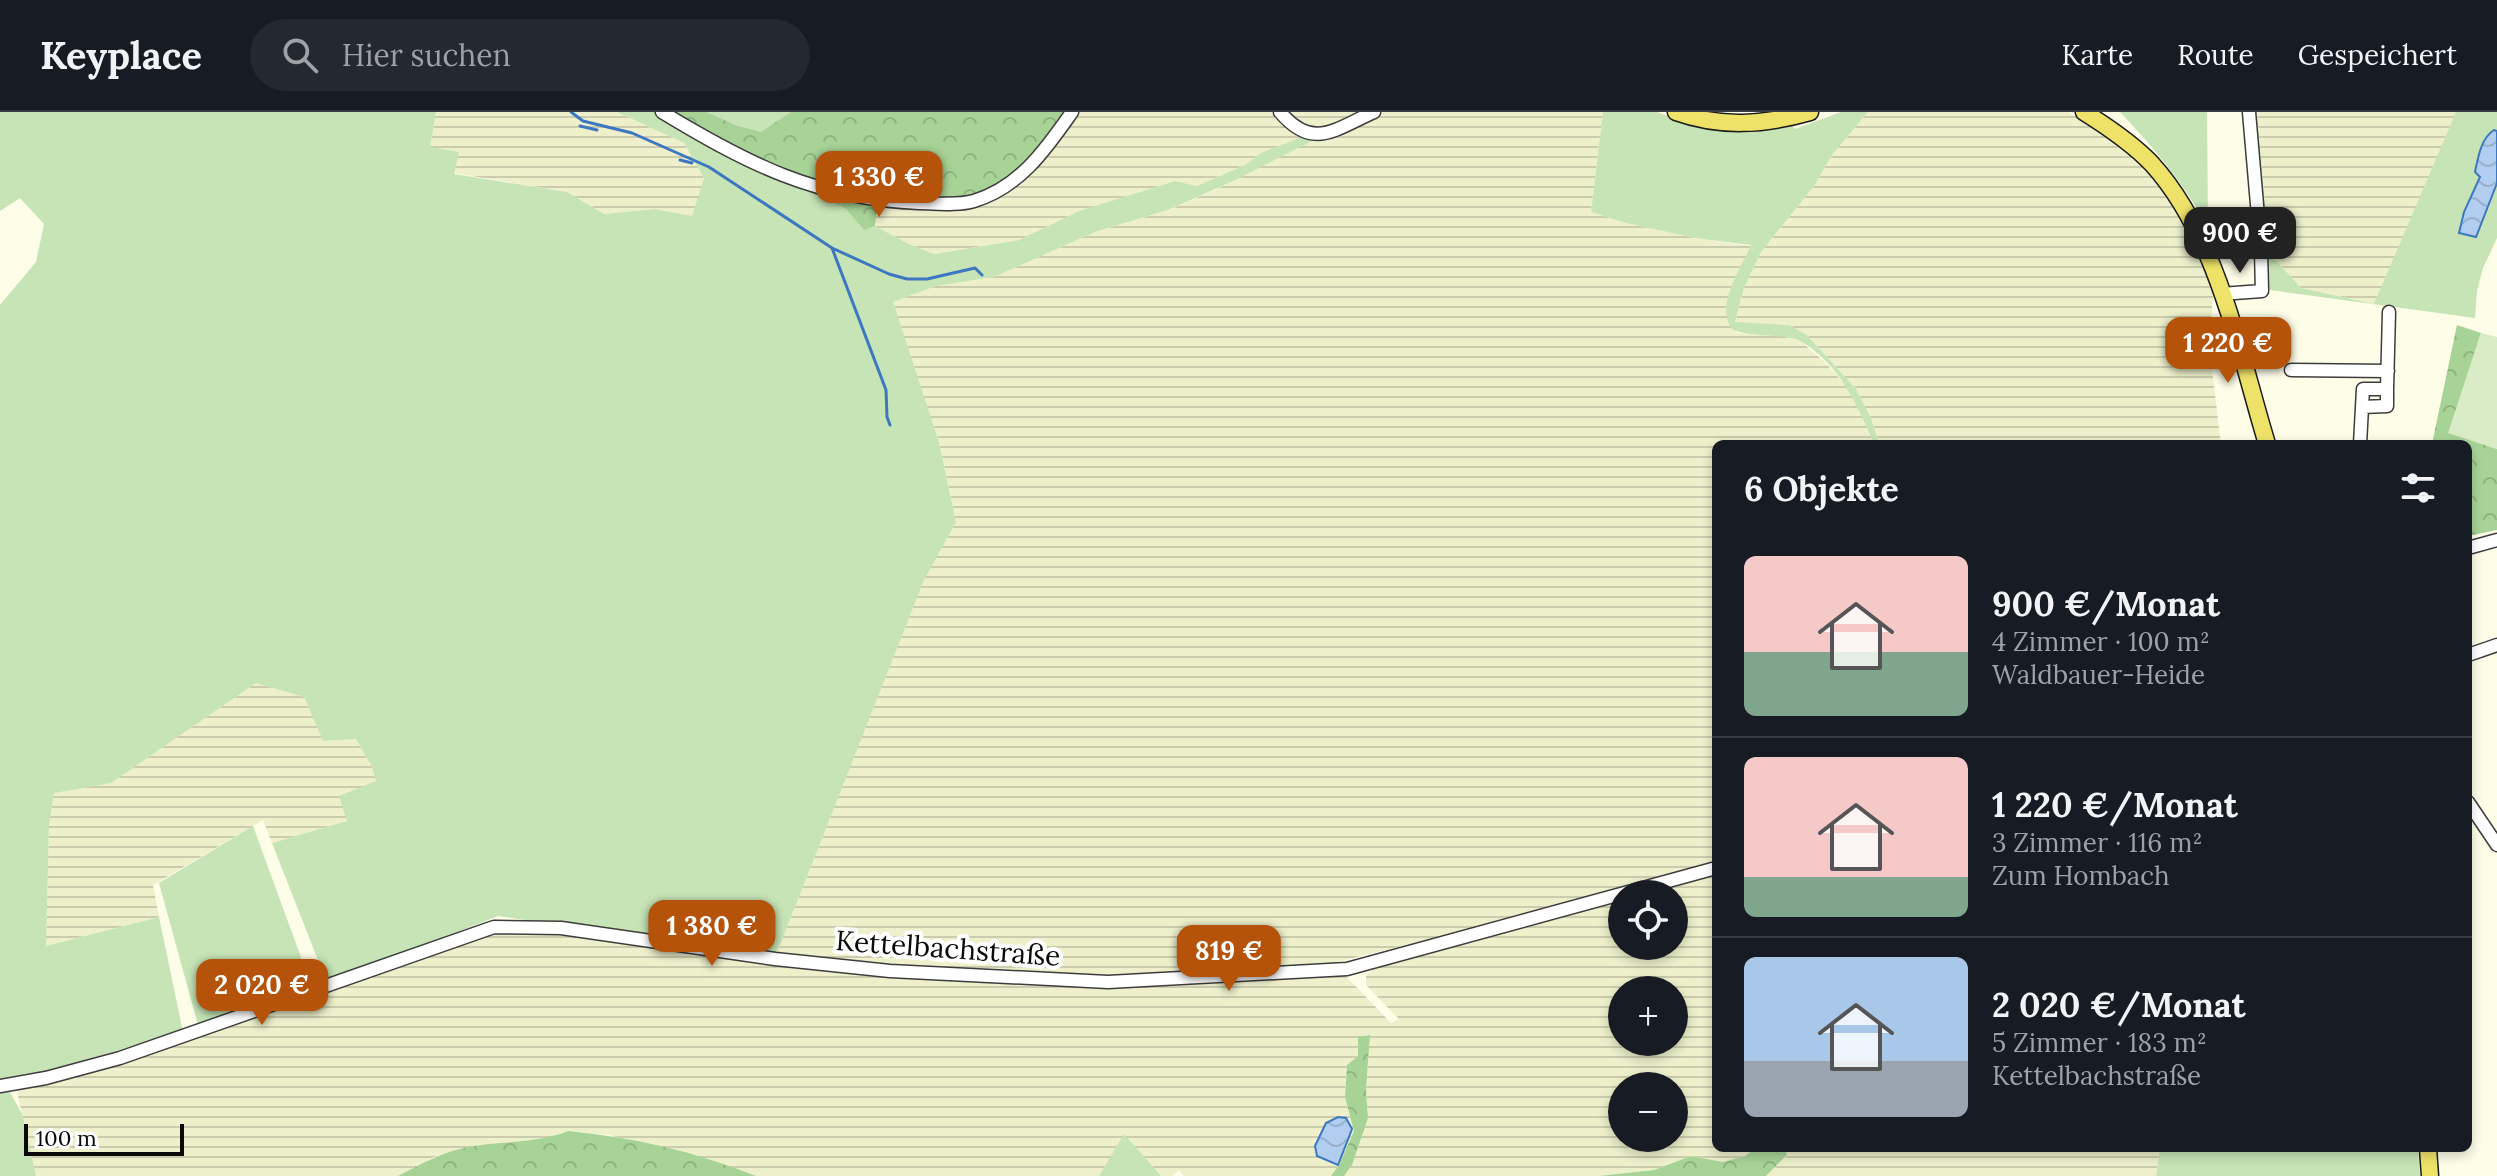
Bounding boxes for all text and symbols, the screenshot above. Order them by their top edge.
search box [250,19,810,91]
text: Keyplace [40,31,202,79]
icon: search [278,33,322,77]
text: Hier suchen [342,36,511,74]
text: Karte [2061,37,2133,73]
text: Route [2177,37,2254,73]
text: Gespeichert [2298,37,2457,73]
pin: 1 330 € [805,151,953,219]
text: 1 330 € [834,160,924,193]
pin: 900 € [2184,207,2296,275]
text: 900 € [2202,216,2278,249]
pin: 1 220 € [2154,317,2302,385]
text: 1 220 € [2183,326,2273,359]
icon: filters [2396,466,2440,510]
text: 6 Objekte [1744,467,1899,510]
text: 900 €/Monat [1992,582,2220,625]
icon: home [1808,588,1904,684]
text: 4 Zimmer · 100 m² [1992,625,2210,658]
text: Waldbauer-Heide [1992,658,2205,691]
text: 1 220 €/Monat [1992,783,2238,826]
icon: home [1808,789,1904,885]
text: 3 Zimmer · 116 m² [1992,826,2202,859]
text: Zum Hombach [1992,859,2170,892]
map controls [1608,880,1688,1152]
button: locate [1608,880,1688,960]
pin: 1 380 € [638,900,786,968]
text: 1 380 € [666,909,758,942]
street label: Kettelbachstraße [834,922,1062,974]
pin: 819 € [1173,925,1285,993]
text: 819 € [1195,934,1263,967]
pin: 2 020 € [188,959,336,1027]
text: 2 020 € [214,968,310,1001]
button: + [1608,976,1688,1056]
text: 2 020 €/Monat [1992,983,2246,1026]
icon: home [1808,989,1904,1085]
text: 5 Zimmer · 183 m² [1992,1026,2207,1059]
text: Kettelbachstraße [1992,1059,2201,1092]
button: − [1608,1072,1688,1152]
scale bar [24,1120,184,1156]
text: 100 m [36,1124,97,1152]

